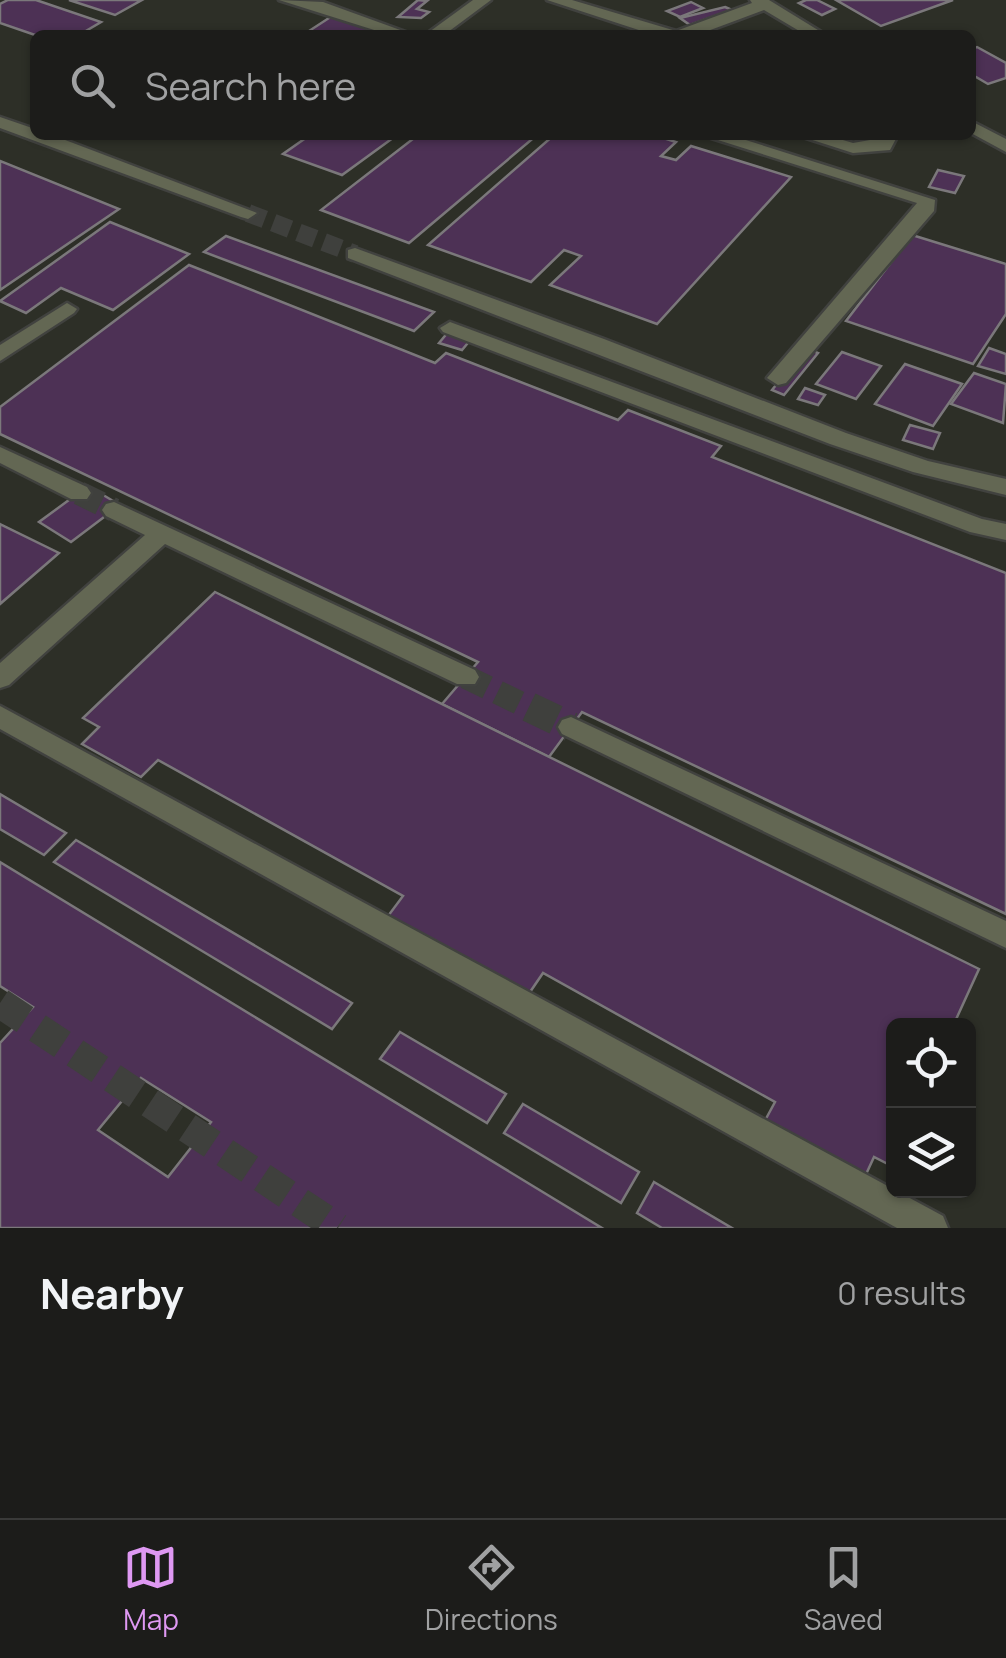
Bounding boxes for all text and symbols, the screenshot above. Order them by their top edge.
search box [30,30,976,140]
icon: search [65,58,120,113]
text: Search here [145,59,356,111]
map controls [886,1018,976,1198]
button: locate [886,1018,976,1108]
button: layers [886,1108,976,1198]
text: Nearby [40,1264,184,1322]
text: 0 results [837,1271,966,1315]
tab: Map [123,1540,179,1638]
tab: Directions [425,1540,558,1638]
tab: Saved [804,1540,883,1638]

